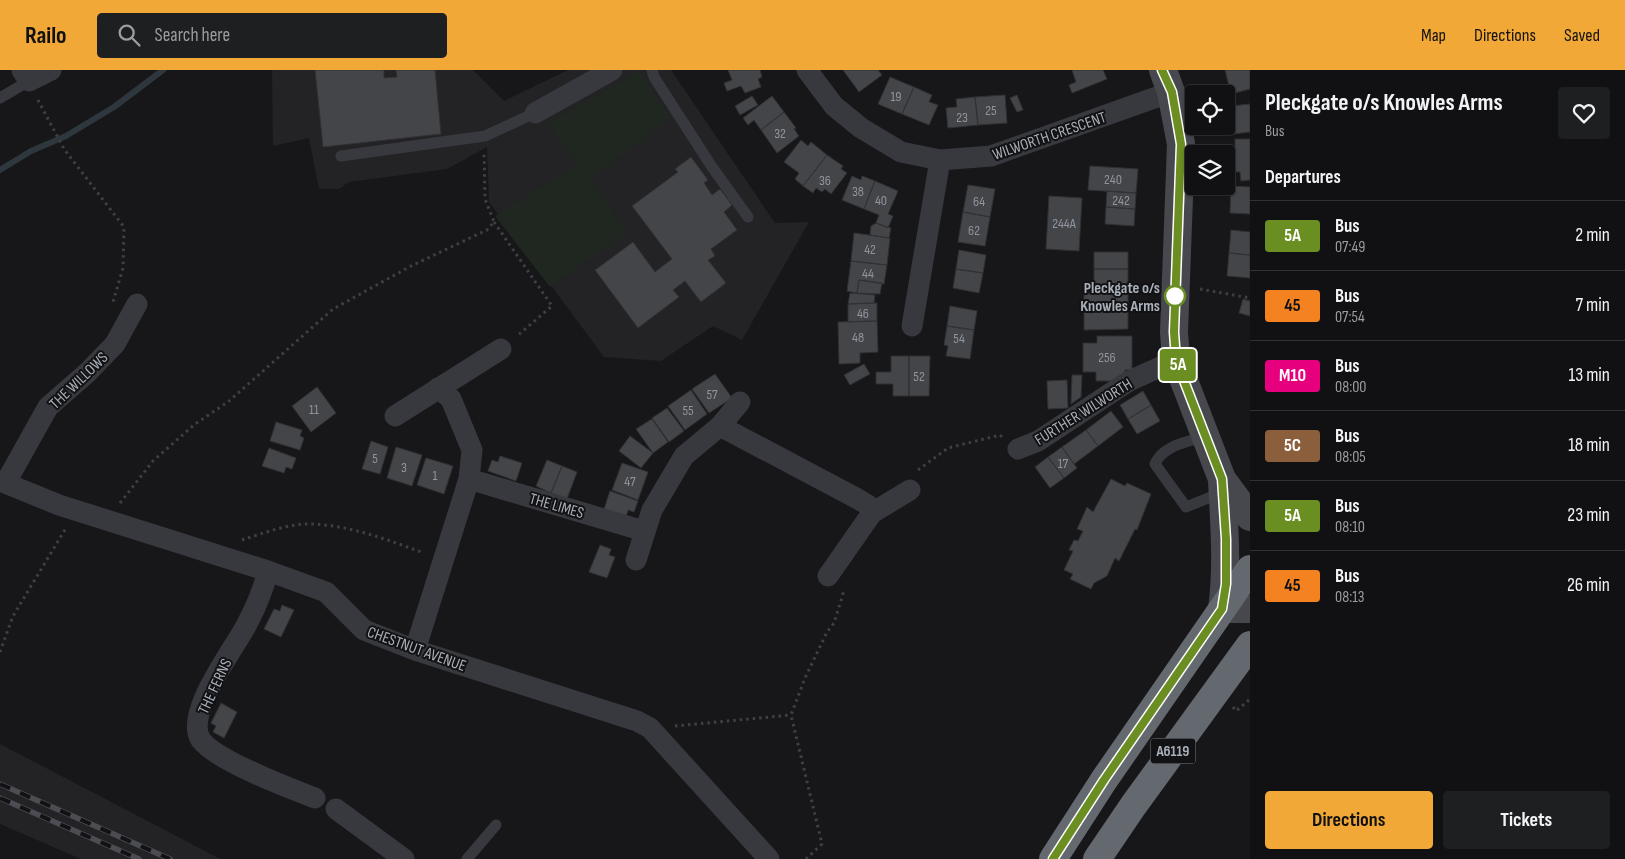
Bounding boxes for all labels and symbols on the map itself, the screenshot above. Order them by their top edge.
house number: 19 [890,88,902,105]
house number: 25 [985,102,997,119]
street label: WILWORTH CRESCENT [990,108,1109,165]
house number: 23 [956,109,968,126]
house number: 32 [774,125,786,142]
house number: 240 [1104,171,1122,188]
house number: 36 [819,172,831,189]
house number: 38 [852,183,864,200]
house number: 40 [875,192,887,209]
house number: 242 [1112,192,1130,209]
house number: 64 [973,193,985,210]
house number: 244A [1052,215,1077,232]
house number: 62 [968,222,980,239]
house number: 42 [864,241,876,258]
house number: 44 [862,265,874,282]
place label: Pleckgate o/s Knowles Arms [1080,279,1160,316]
marker: Pleckgate o/s Knowles Arms [1164,285,1186,307]
house number: 46 [857,305,869,322]
house number: 48 [852,329,864,346]
house number: 54 [953,330,965,347]
street label: THE WILLOWS [46,348,112,414]
house number: 256 [1098,349,1116,366]
line badge: 5A [1156,349,1200,381]
house number: 52 [913,368,925,385]
street label: FURTHER WILWORTH [1032,375,1136,450]
house number: 57 [706,386,718,403]
house number: 11 [309,401,319,418]
house number: 55 [682,402,694,419]
house number: 5 [372,450,378,467]
house number: 17 [1058,455,1069,472]
house number: 3 [401,459,407,476]
house number: 1 [433,467,438,484]
house number: 47 [624,473,636,490]
street label: THE LIMES [527,490,586,523]
street label: CHESTNUT AVENUE [365,623,468,676]
street label: THE FERNS [194,656,237,717]
road number: A6119 [1150,738,1196,764]

